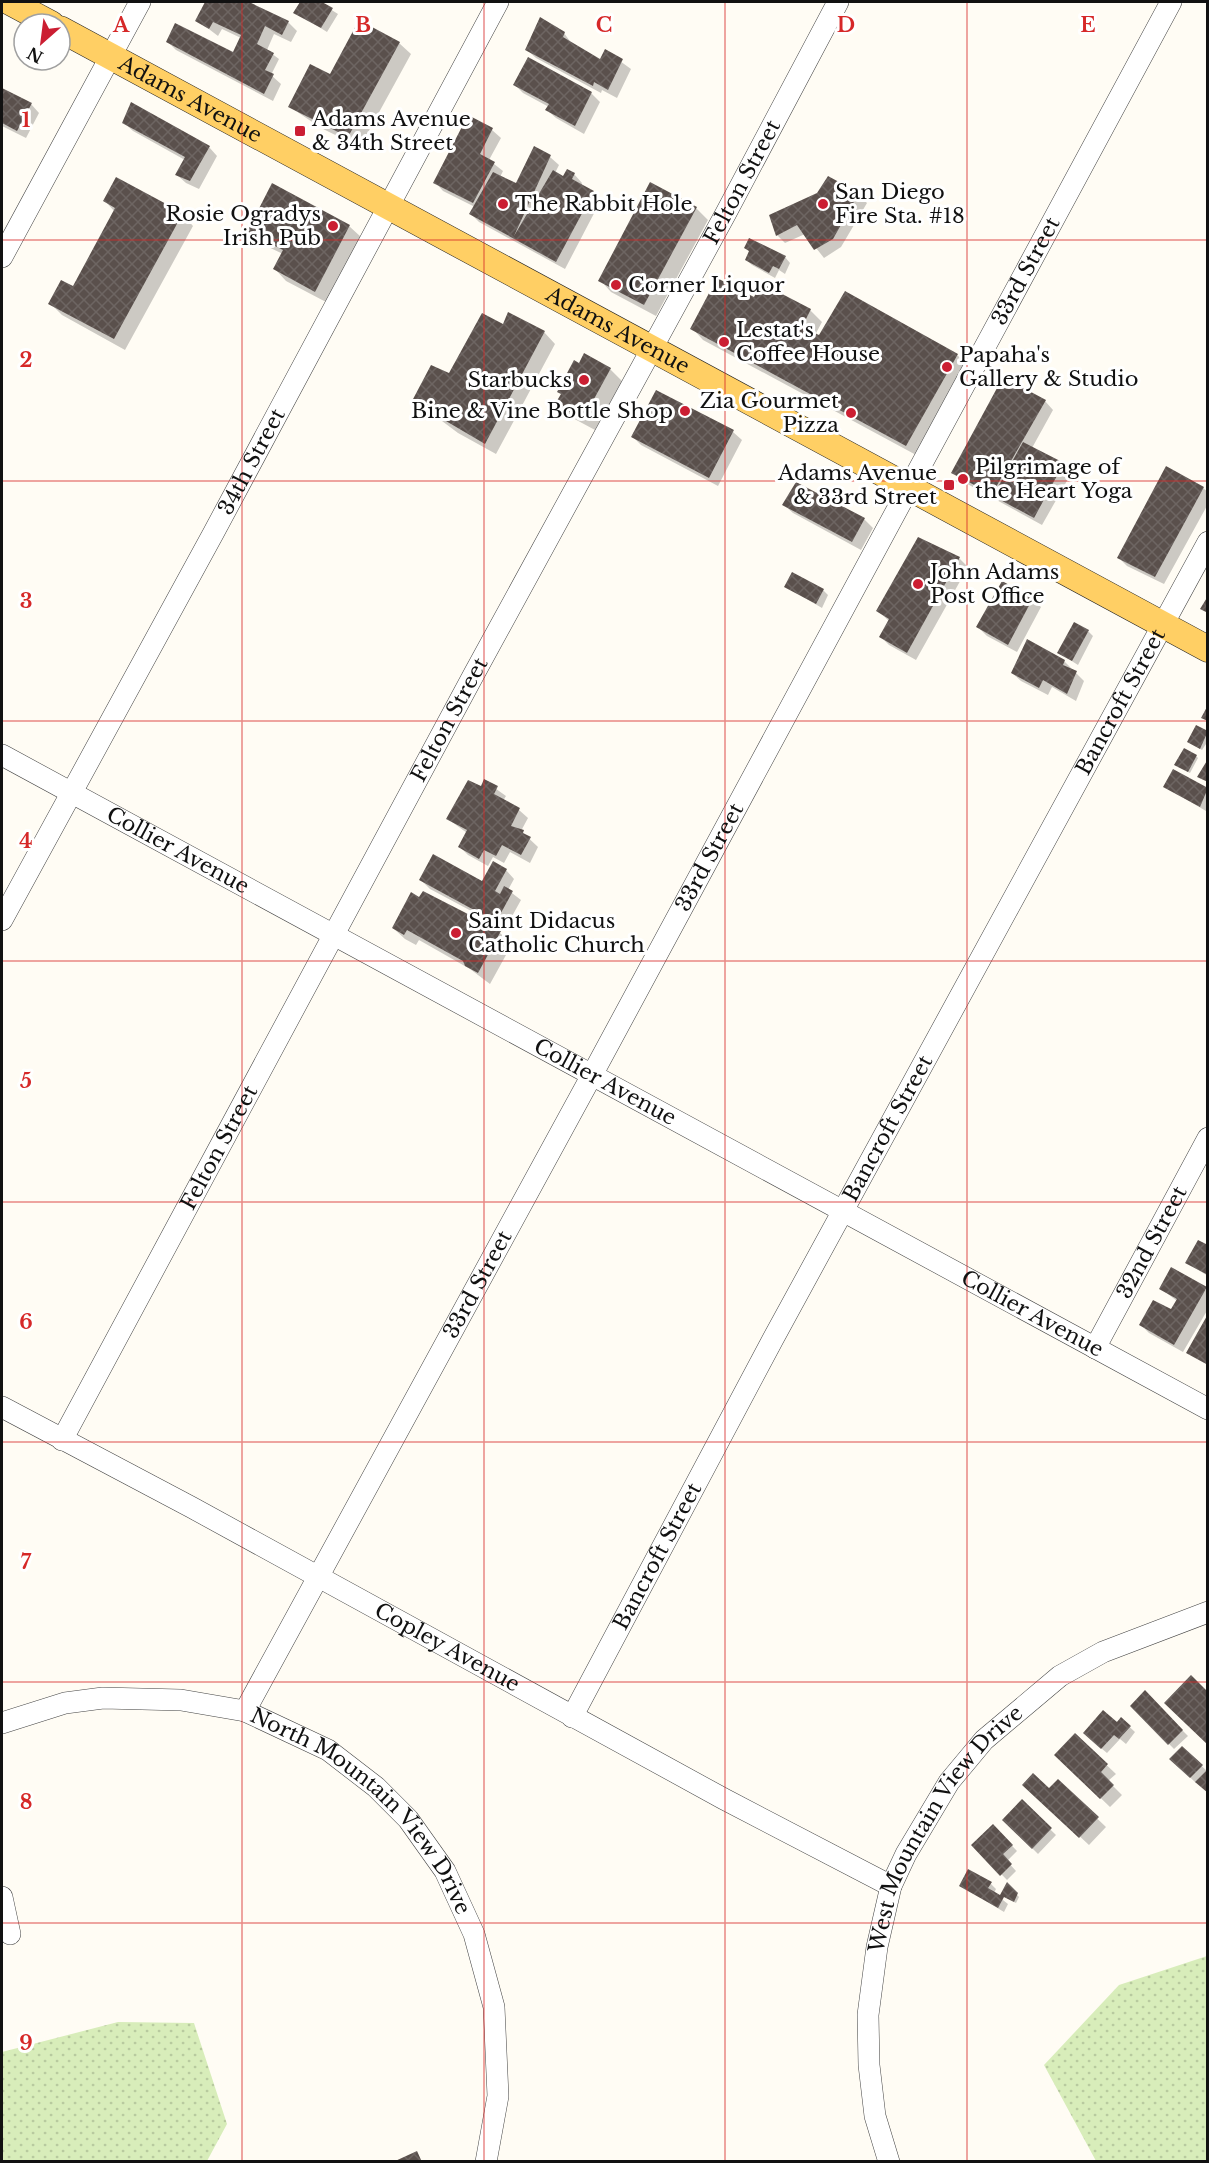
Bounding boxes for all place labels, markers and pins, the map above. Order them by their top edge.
place label: Adams Avenue & 34th Street [311,106,471,156]
marker: Adams Avenue & 34th Street [293,124,307,138]
place label: San Diego Fire Sta. #18 [835,179,965,229]
place label: The Rabbit Hole [515,191,693,217]
marker: The Rabbit Hole [496,197,510,211]
marker: San Diego Fire Sta. #18 [816,197,830,211]
place label: Rosie Ogradys Irish Pub [166,201,321,251]
marker: Rosie Ogradys Irish Pub [326,219,340,233]
place label: Corner Liquor [628,272,785,298]
marker: Corner Liquor [609,278,623,292]
place label: Lestat's Coffee House [736,317,880,367]
marker: Lestat's Coffee House [717,335,731,349]
place label: Papaha's Gallery & Studio [959,342,1138,392]
marker: Papaha's Gallery & Studio [940,360,954,374]
place label: Starbucks [467,367,572,393]
marker: Starbucks [577,373,591,387]
place label: Zia Gourmet Pizza [700,388,839,438]
place label: Bine & Vine Bottle Shop [411,398,673,424]
marker: Bine & Vine Bottle Shop [678,404,692,418]
marker: Zia Gourmet Pizza [844,406,858,420]
place label: Pilgrimage of the Heart Yoga [975,454,1133,504]
place label: Adams Avenue & 33rd Street [777,460,937,510]
marker: Pilgrimage of the Heart Yoga [956,472,970,486]
marker: Adams Avenue & 33rd Street [942,478,956,492]
place label: John Adams Post Office [927,559,1059,609]
marker: John Adams Post Office [911,577,925,591]
place label: Saint Didacus Catholic Church [468,908,645,958]
marker: Saint Didacus Catholic Church [449,926,463,940]

